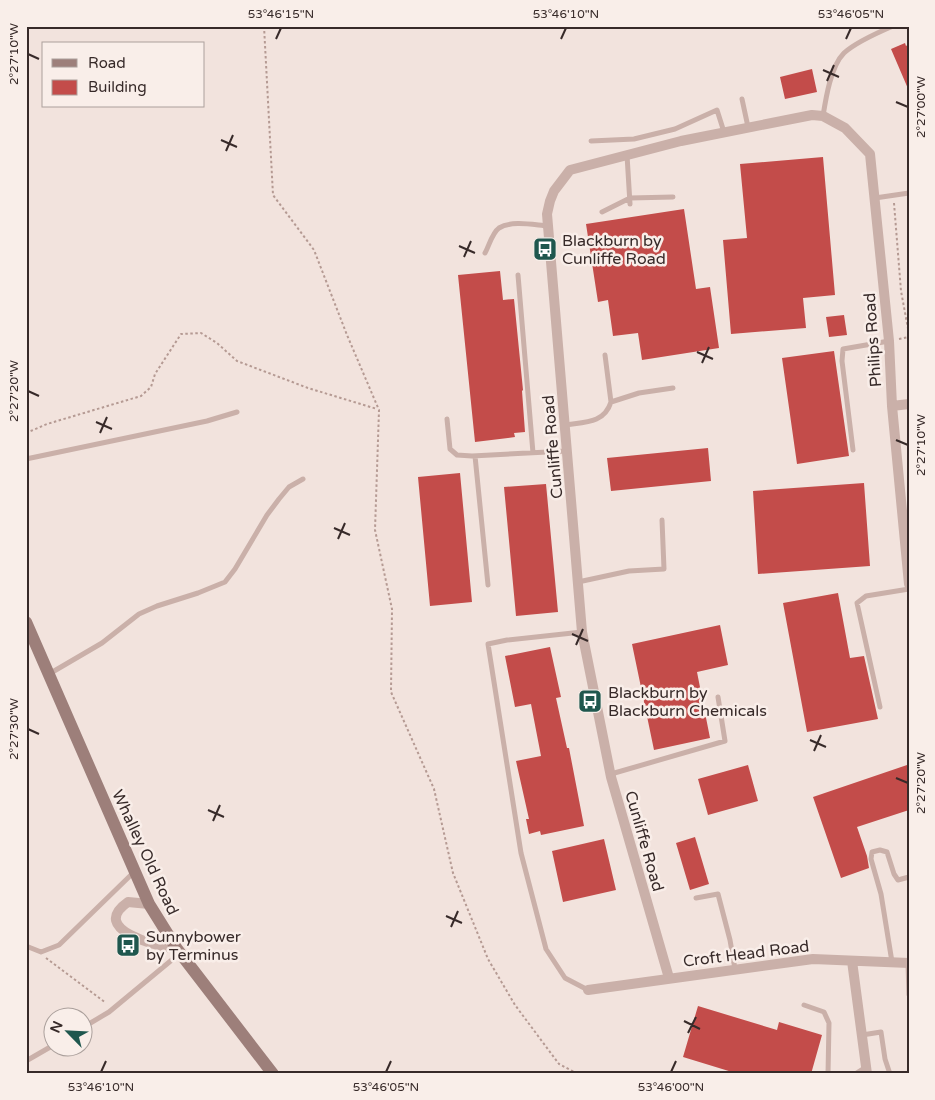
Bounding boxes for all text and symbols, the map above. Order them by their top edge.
text: 53°46'15"N [248,7,314,21]
text: 53°46'10"N [533,7,599,21]
text: 53°46'05"N [818,7,884,21]
text: 2°27'10"W [7,23,21,85]
legend [42,42,205,108]
text: Road [88,54,126,72]
text: 2°27'00"W [914,76,928,138]
text: Building [88,78,147,96]
place label: Blackburn by Cunliffe Road [562,231,666,269]
bus stop icon: Blackburn by Cunliffe Road [532,236,558,262]
street label: Philips Road [860,292,886,388]
text: 2°27'20"W [7,360,21,422]
street label: Cunliffe Road [539,394,567,499]
text: 2°27'10"W [914,414,928,476]
place label: Blackburn by Blackburn Chemicals [608,683,767,721]
bus stop icon: Blackburn by Blackburn Chemicals [577,688,603,714]
text: 2°27'30"W [7,698,21,760]
text: 2°27'20"W [914,752,928,814]
street label: Whalley Old Road [107,787,183,918]
street label: Cunliffe Road [620,789,668,894]
place label: Sunnybower by Terminus [146,927,242,965]
bus stop icon: Sunnybower by Terminus [115,932,141,958]
street label: Croft Head Road [682,936,810,972]
north arrow [42,1008,92,1058]
text: N [47,1018,67,1036]
text: 53°46'10"N [68,1080,134,1094]
text: 53°46'05"N [353,1080,419,1094]
text: 53°46'00"N [638,1080,704,1094]

